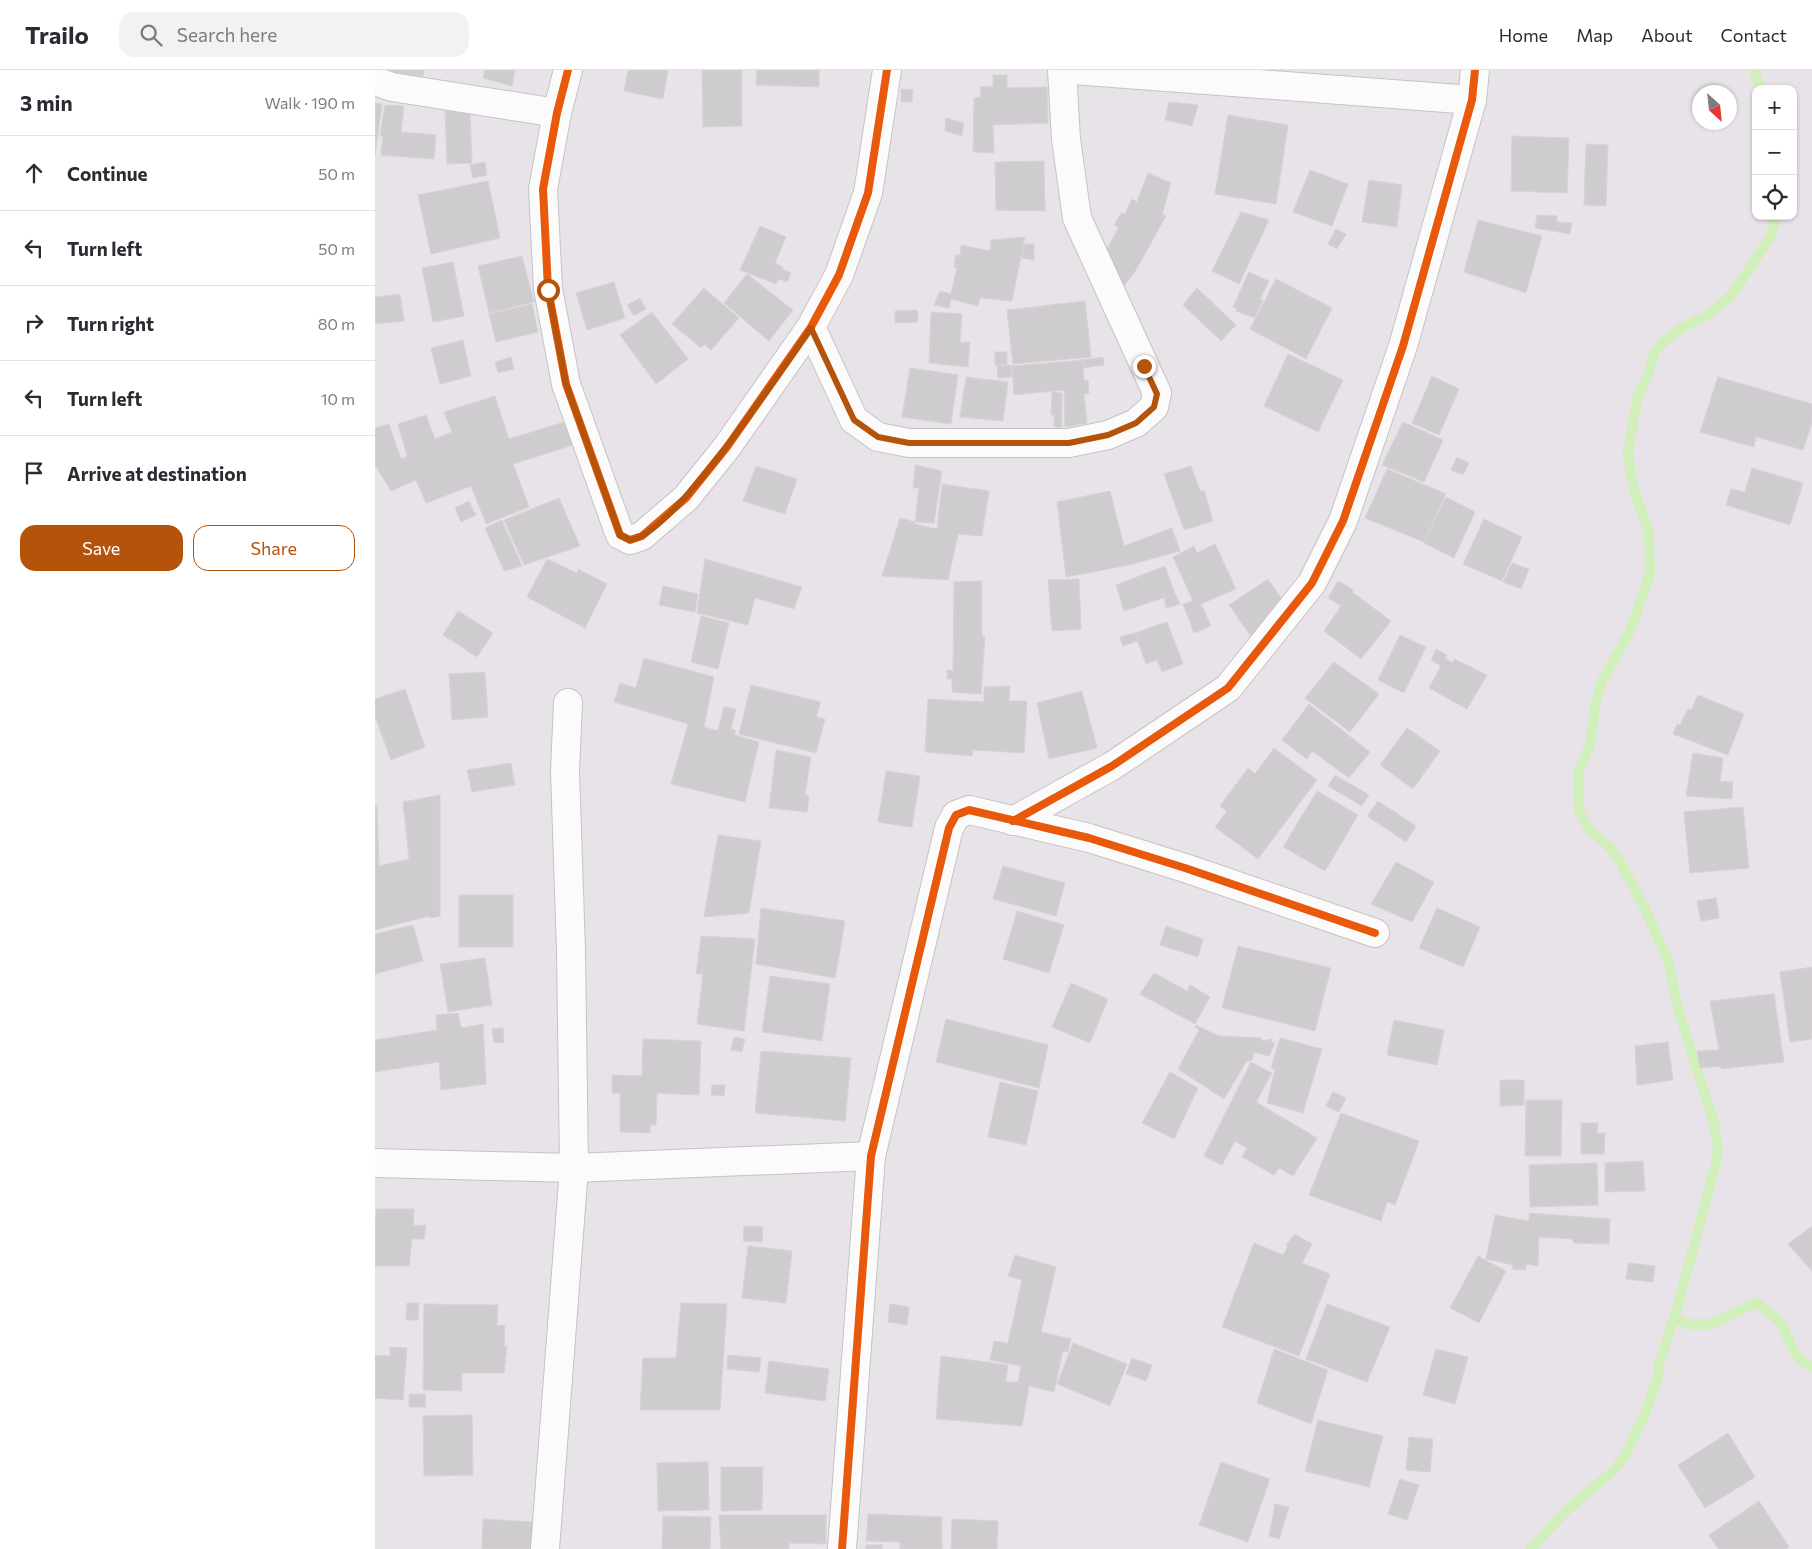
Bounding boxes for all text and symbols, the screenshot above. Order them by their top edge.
search box [119,12,469,57]
text: Trailo [25,20,89,49]
icon: search [137,21,165,49]
text: Search here [177,23,277,46]
text: Home [1499,24,1548,46]
text: Map [1576,24,1613,46]
text: About [1641,24,1693,46]
text: Contact [1721,24,1787,46]
north arrow [1692,85,1737,130]
map controls [1752,85,1797,220]
button: + [1752,85,1797,130]
text: 3 min [20,90,73,115]
text: Walk · 190 m [265,93,355,112]
button: − [1752,130,1797,175]
icon: ahead [20,159,48,187]
text: Continue [67,162,147,185]
text: 50 m [318,164,355,183]
button: locate [1752,175,1797,220]
icon: left [20,234,48,262]
text: Turn left [67,237,142,260]
text: 50 m [318,239,355,258]
route start [537,279,560,302]
icon: right [20,309,48,337]
text: Turn right [67,312,154,335]
text: 80 m [318,314,355,333]
route end [1133,355,1156,378]
icon: left [20,384,48,412]
text: Turn left [67,387,142,410]
text: 10 m [321,389,355,408]
icon: arrive [20,459,48,487]
text: Arrive at destination [67,462,247,485]
button: Save [20,525,183,571]
button: Share [193,525,355,571]

